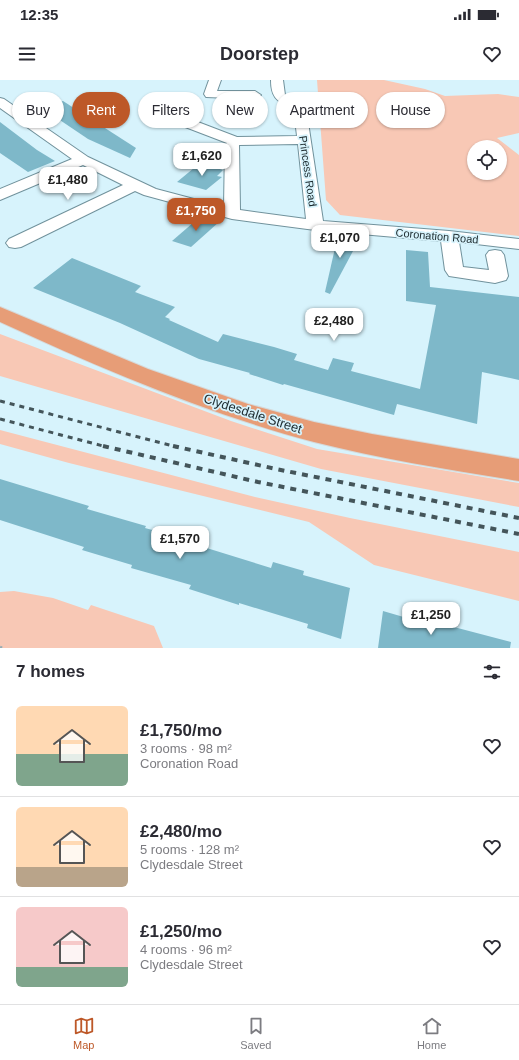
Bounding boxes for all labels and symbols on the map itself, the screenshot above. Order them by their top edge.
street label: Princess Road [297,135,319,207]
pin: £1,620 [169,143,235,177]
pin: £1,480 [35,167,101,201]
pin: £1,750 [163,198,229,232]
pin: £1,070 [307,225,373,259]
street label: Coronation Road [395,226,479,246]
pin: £2,480 [301,308,367,342]
street label: Clydesdale Street [202,390,304,437]
pin: £1,570 [147,526,213,560]
pin: £1,250 [398,602,464,636]

